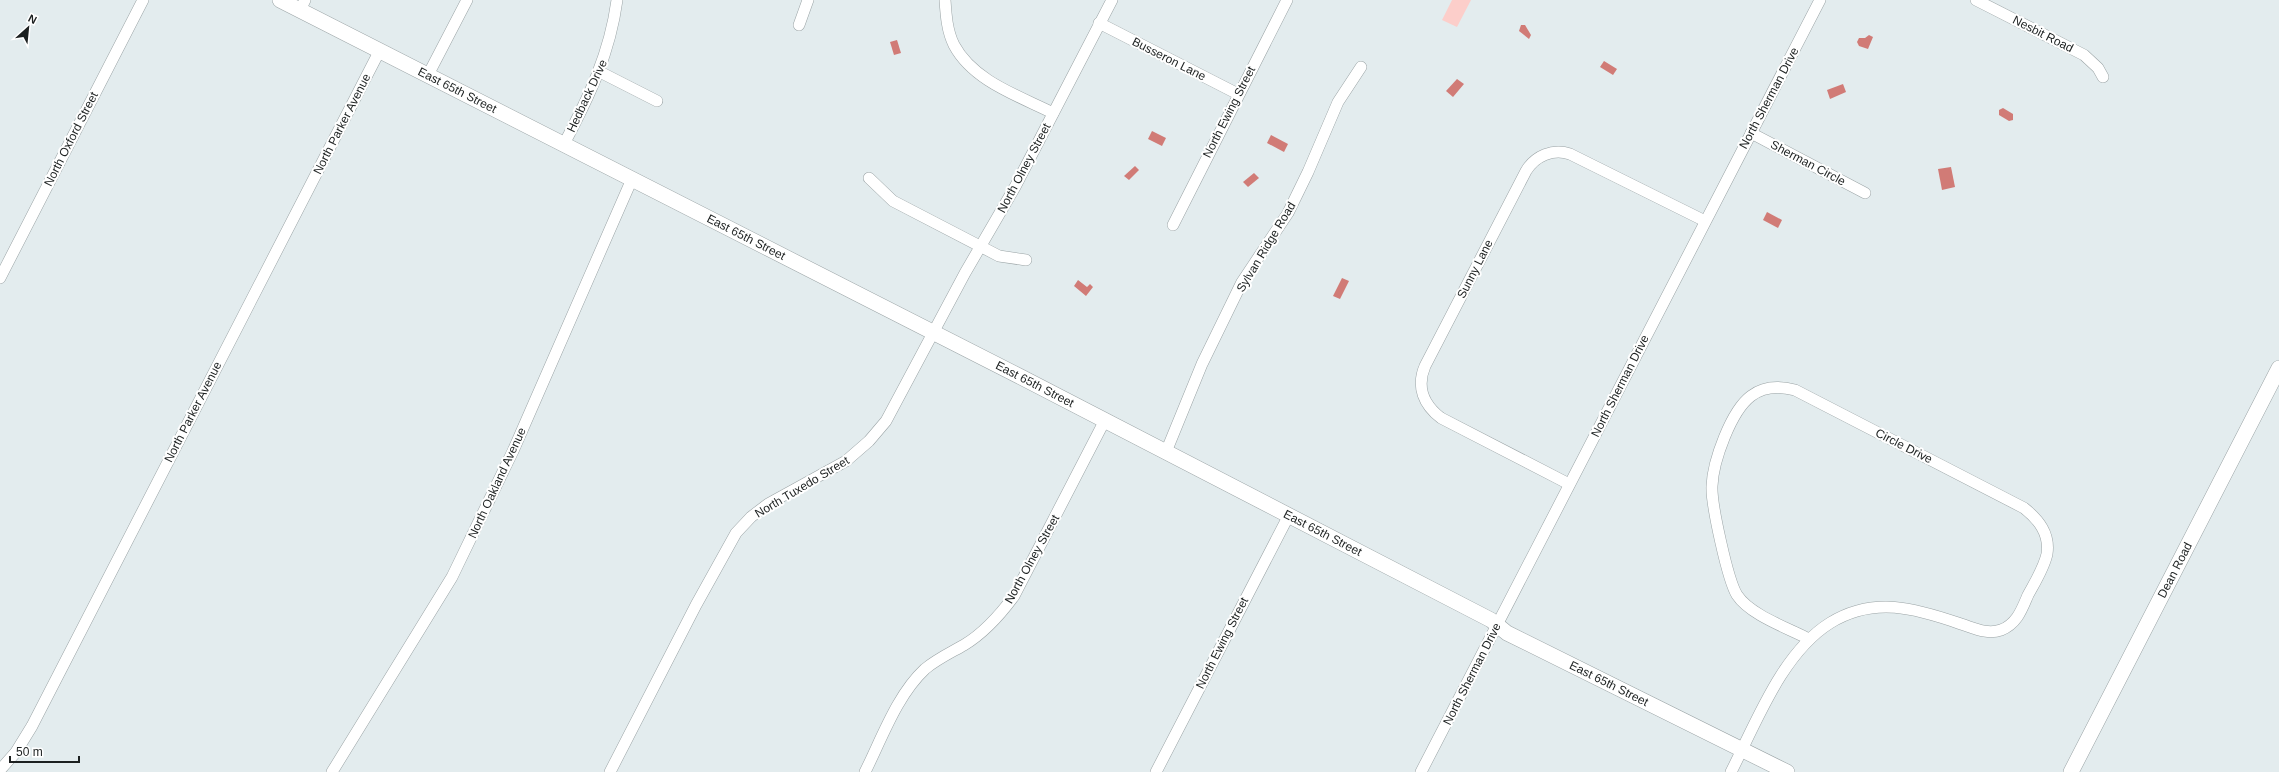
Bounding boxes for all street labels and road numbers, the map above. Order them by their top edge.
street label: Nesbit Road [2010,13,2076,55]
street label: Busseron Lane [1130,34,1208,84]
street label: North Sherman Drive [1736,45,1802,151]
street label: Hedback Drive [564,57,610,135]
street label: North Ewing Street [1200,63,1258,160]
street label: East 65th Street [416,64,500,116]
street label: North Parker Avenue [311,71,374,177]
street label: North Oxford Street [41,89,101,189]
street label: North Olney Street [994,120,1054,215]
street label: Sherman Circle [1768,137,1848,189]
street label: Sylvan Ridge Road [1234,199,1298,295]
street label: East 65th Street [705,211,788,263]
street label: Sunny Lane [1454,237,1496,301]
street label: North Sherman Drive [1588,332,1652,439]
street label: East 65th Street [993,358,1077,411]
street label: North Parker Avenue [162,359,225,465]
street label: North Oakland Avenue [465,425,529,541]
street label: Circle Drive [1873,426,1935,466]
street label: North Tuxedo Street [752,453,852,521]
street label: East 65th Street [1281,507,1365,559]
street label: North Olney Street [1002,512,1063,606]
street label: Dean Road [2155,540,2195,600]
street label: North Ewing Street [1193,594,1251,691]
street label: North Sherman Drive [1440,620,1504,727]
street label: East 65th Street [1567,658,1651,709]

